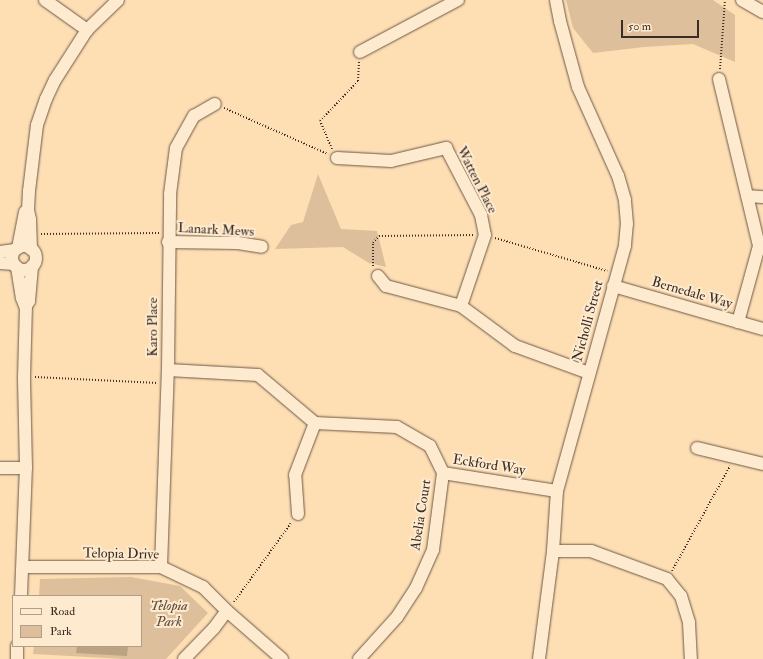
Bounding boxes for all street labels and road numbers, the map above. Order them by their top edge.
street label: Watten Place [453,144,501,216]
street label: Lanark Mews [177,220,255,240]
street label: Bernedale Way [650,273,734,313]
street label: Nicholli Street [569,279,607,363]
street label: Karo Place [145,297,161,357]
street label: Eckford Way [451,451,527,479]
street label: Abelia Court [407,478,435,552]
street label: Telopia Drive [83,545,159,563]

